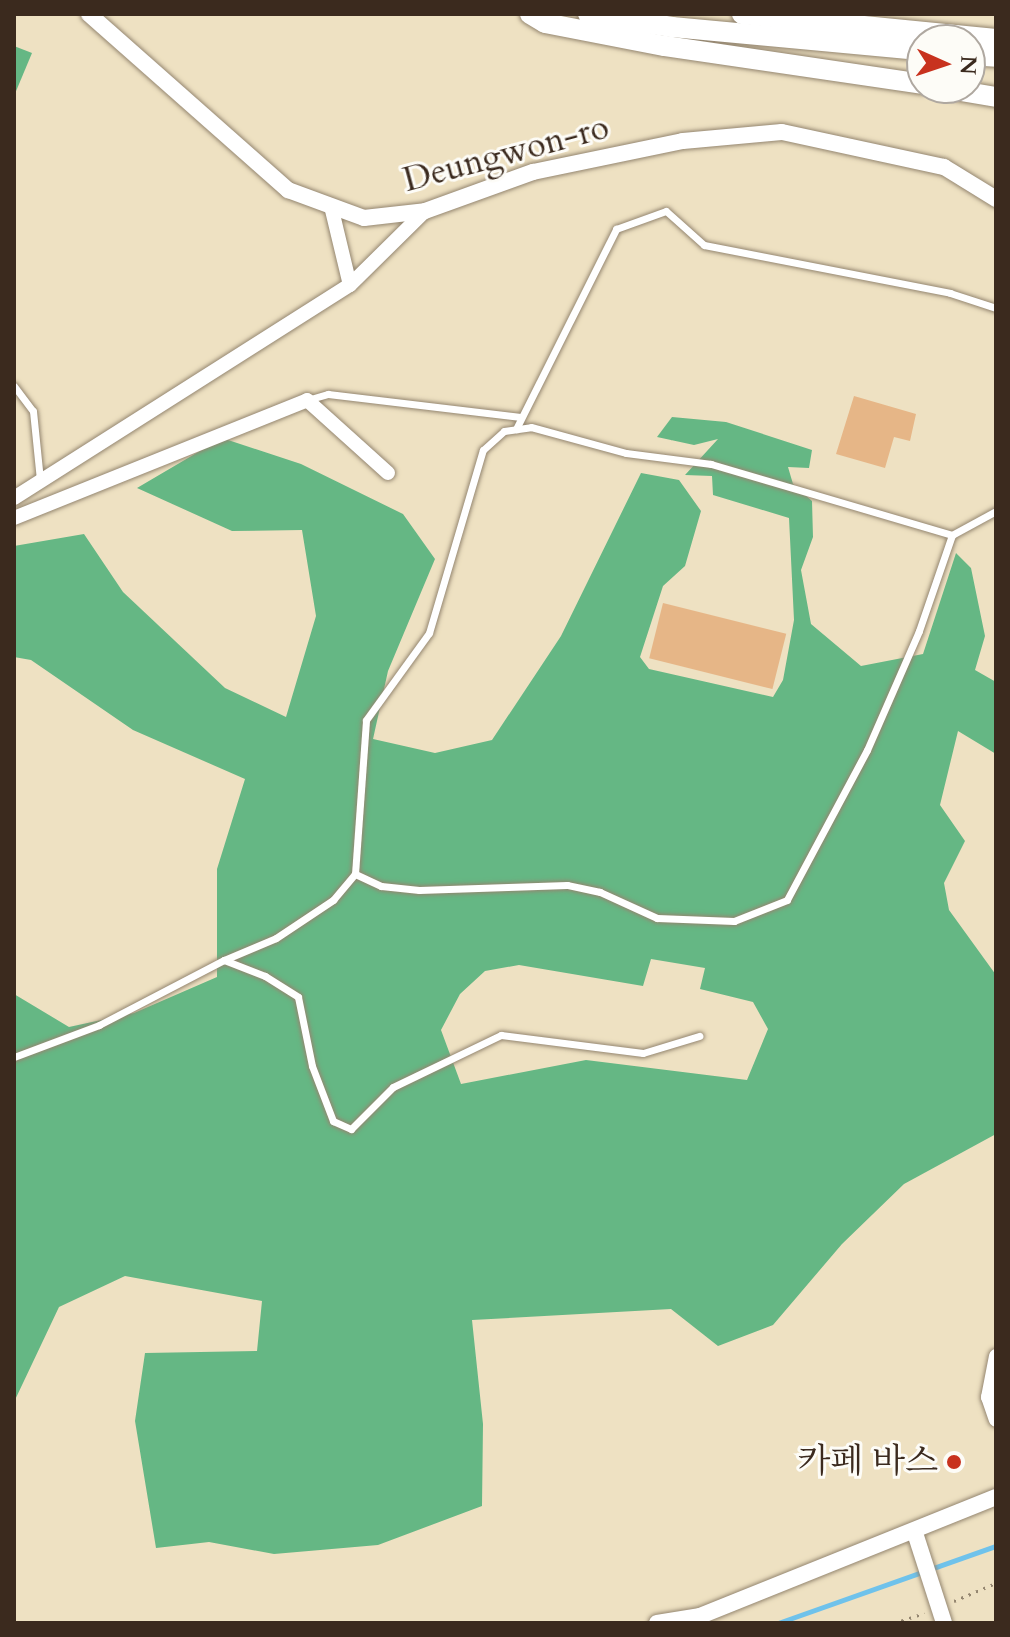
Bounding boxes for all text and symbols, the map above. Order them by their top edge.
north arrow [906,24,986,104]
text: N [952,55,983,75]
street label: Deungwon-ro [399,107,613,201]
place label: 카페 바스 [797,1442,938,1482]
marker: 카페 바스 [945,1453,963,1471]

